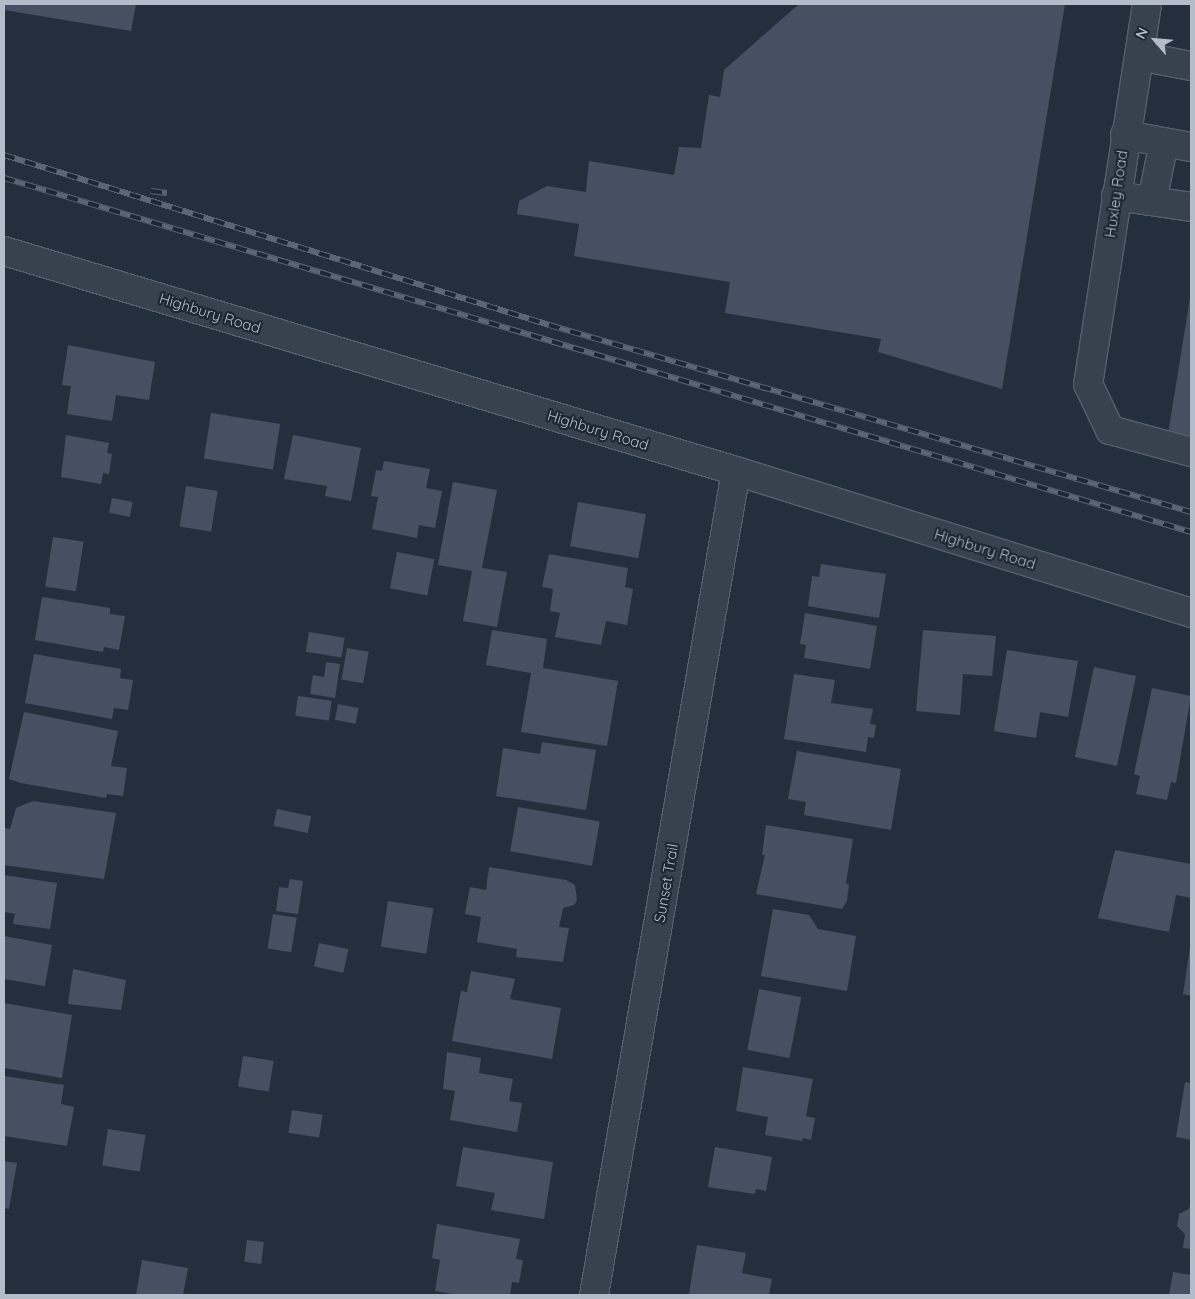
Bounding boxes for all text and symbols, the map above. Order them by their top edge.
north arrow [1130,15,1180,65]
text: N [1131,25,1152,42]
street label: Huxley Road [1101,149,1131,239]
street label: Highbury Road [157,289,263,337]
street label: Highbury Road [545,406,651,454]
street label: Highbury Road [932,525,1038,573]
street label: Sunset Trail [650,842,682,924]

